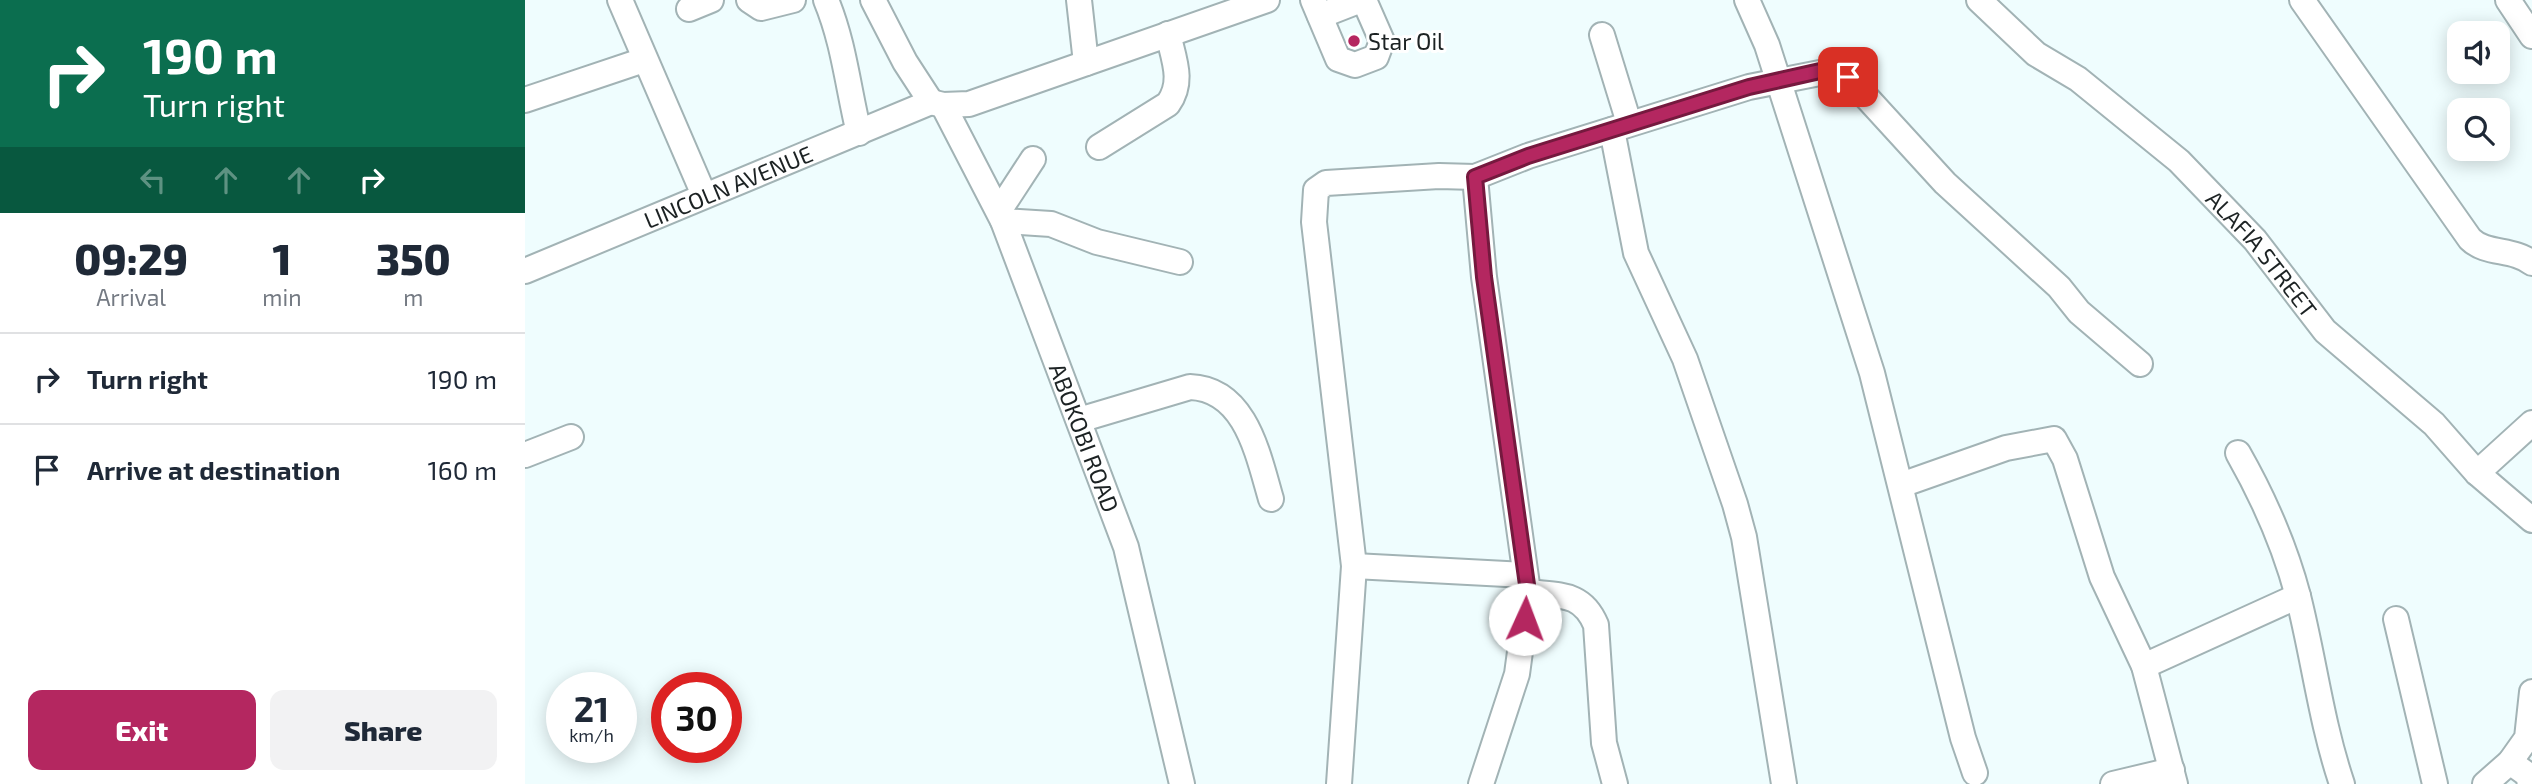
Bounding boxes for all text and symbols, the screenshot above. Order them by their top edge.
map controls [2447,21,2510,161]
button: sound [2447,21,2510,84]
text: 190 m [143,25,278,84]
place label: Star Oil [1368,27,1444,55]
icon: right [28,28,119,119]
marker: Star Oil [1346,33,1362,49]
pin [1818,47,1878,107]
icon: arrive [1829,58,1867,96]
text: Turn right [143,85,285,123]
button: search [2447,98,2510,161]
street label: LINCOLN AVENUE [640,139,816,234]
icon: left [134,161,172,199]
icon: ahead [207,161,245,199]
icon: ahead [280,161,318,199]
icon: right [353,161,391,199]
street label: ALAFIA STREET [2201,184,2323,323]
text: 09:29 [74,233,188,283]
text: 1 [272,233,291,283]
text: 350 [376,233,451,283]
text: Arrival [96,283,166,311]
text: min [262,283,302,311]
text: m [403,283,423,311]
street label: ABOKOBI ROAD [1044,359,1125,516]
icon: right [28,360,66,398]
text: Turn right [87,363,208,394]
text: 190 m [428,363,497,394]
icon: arrive [28,451,66,489]
text: Arrive at destination [87,454,340,485]
text: 160 m [428,454,497,485]
position arrow [1488,582,1562,656]
speed limit sign: 30 [651,672,742,763]
text: 21 [574,687,609,729]
button: Exit [28,690,256,770]
button: Share [270,690,497,770]
text: km/h [569,724,614,746]

